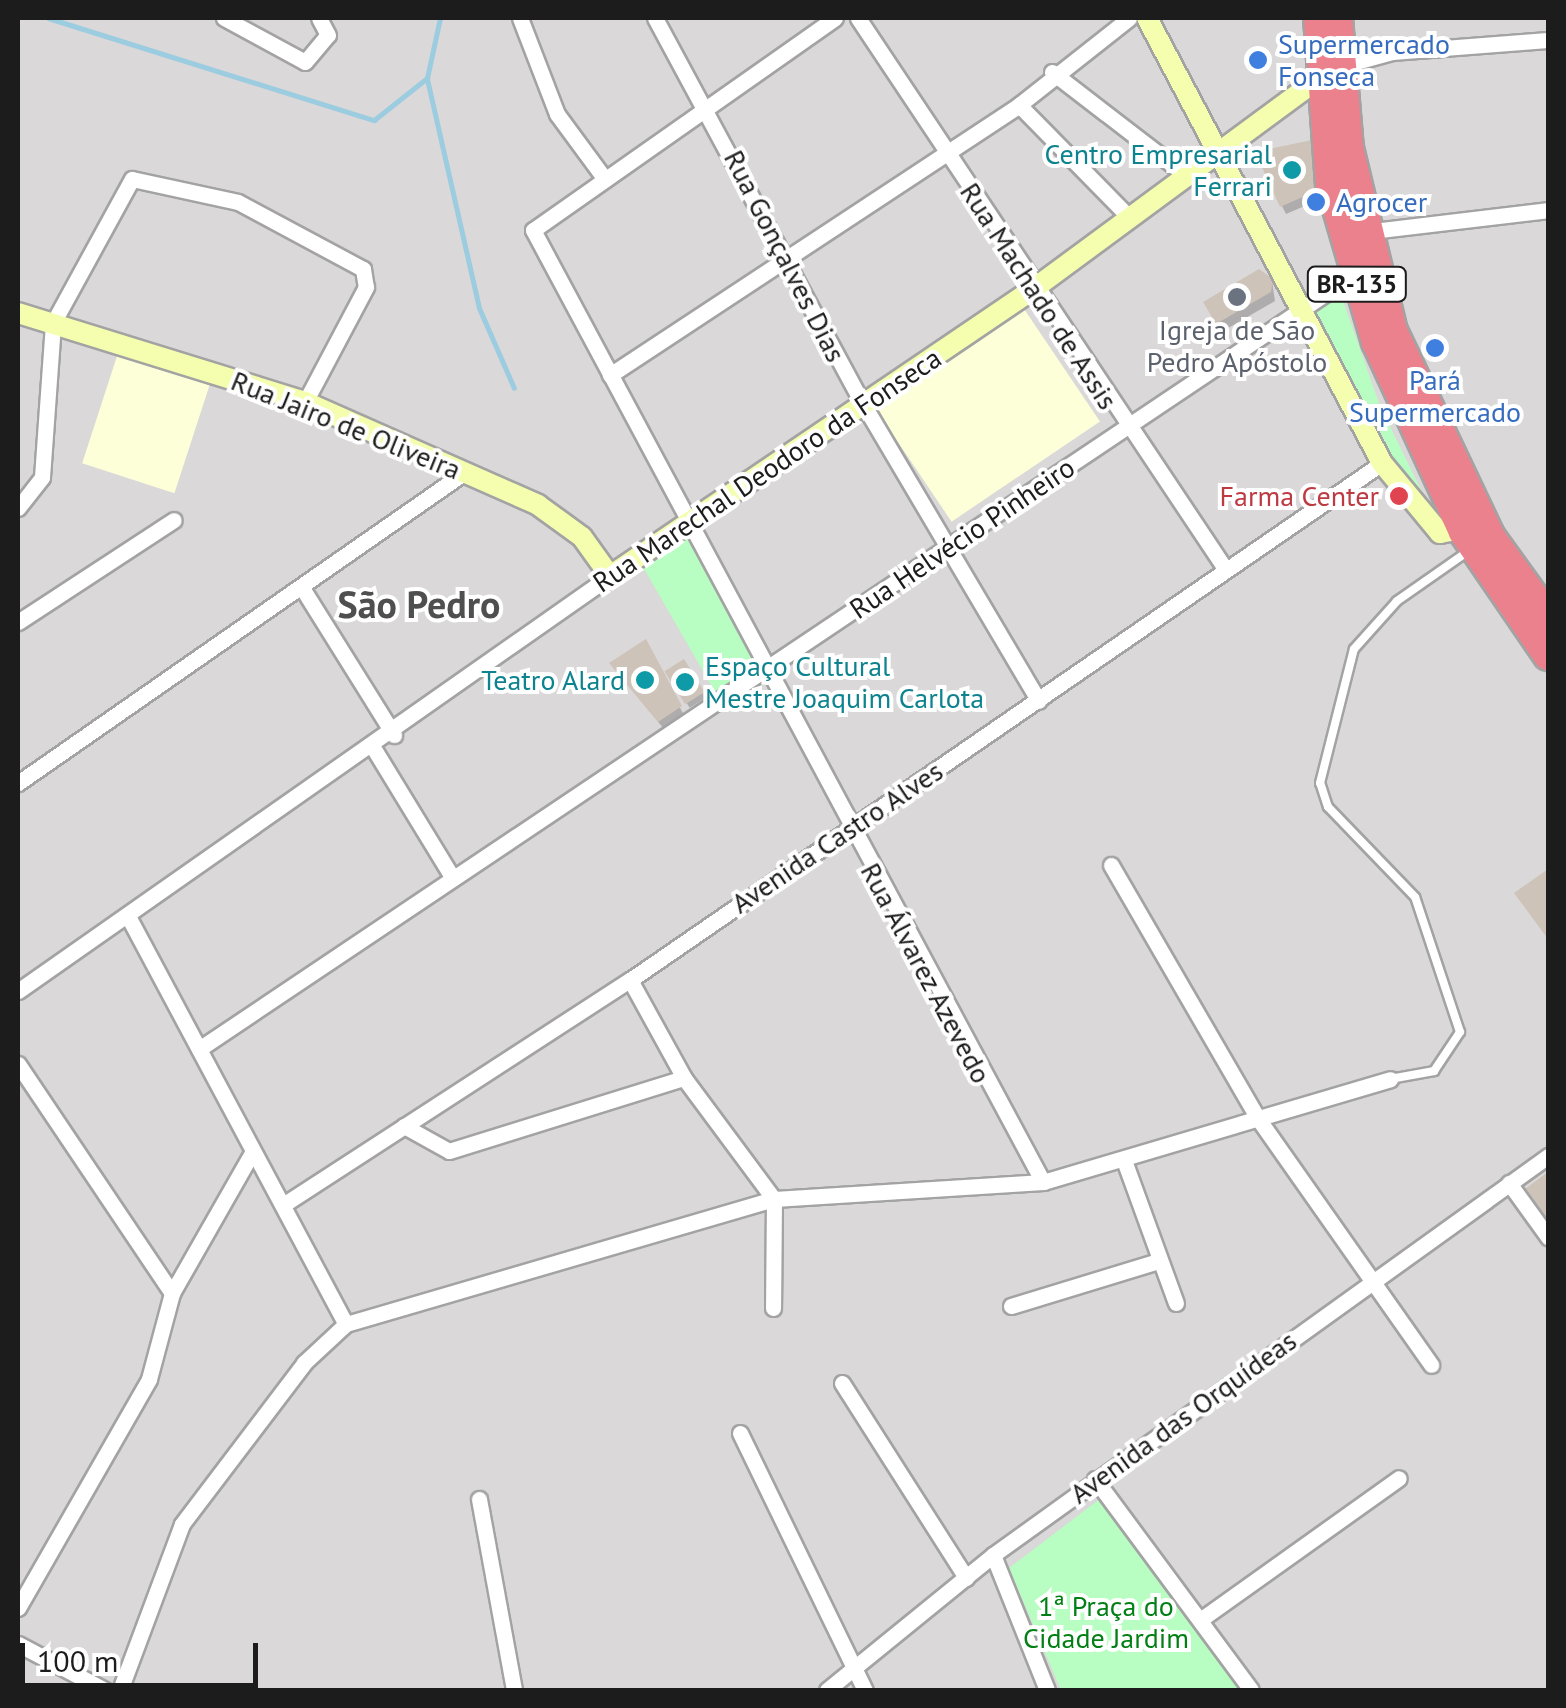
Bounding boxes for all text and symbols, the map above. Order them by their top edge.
place label: Supermercado Fonseca [1278,27,1450,93]
marker: Supermercado Fonseca [1247,49,1269,71]
place label: Centro Empresarial Ferrari [1045,137,1272,203]
street label: Rua Gonçalves Dias [717,145,853,367]
marker: Centro Empresarial Ferrari [1281,159,1303,181]
street label: Rua Machado de Assis [953,176,1125,416]
place label: Agrocer [1336,185,1427,219]
marker: Agrocer [1305,191,1327,213]
road number: BR-135 [1304,264,1410,304]
marker: Igreja de São Pedro Apóstolo [1226,286,1248,308]
place label: Igreja de São Pedro Apóstolo [1146,313,1328,379]
marker: Pará Supermercado [1424,337,1446,359]
street label: Rua Marechal Deodoro da Fonseca [587,341,947,599]
place label: Pará Supermercado [1349,363,1521,429]
street label: Rua Jairo de Oliveira [226,364,466,486]
street label: Rua Helvécio Pinheiro [843,450,1081,626]
place label: Farma Center [1220,479,1379,513]
marker: Farma Center [1388,485,1410,507]
district label: São Pedro [338,581,500,627]
place label: Espaço Cultural Mestre Joaquim Carlota [705,649,984,715]
place label: Teatro Alard [480,663,625,697]
marker: Teatro Alard [634,669,656,691]
marker: Espaço Cultural Mestre Joaquim Carlota [674,671,696,693]
street label: Avenida Castro Alves [725,754,949,920]
street label: Rua Álvarez Azevedo [853,856,999,1090]
street label: Avenida das Orquídeas [1063,1324,1303,1510]
park label: 1ª Praça do Cidade Jardim [1023,1589,1189,1655]
scale bar [25,1623,262,1685]
text: 100 m [37,1641,118,1680]

